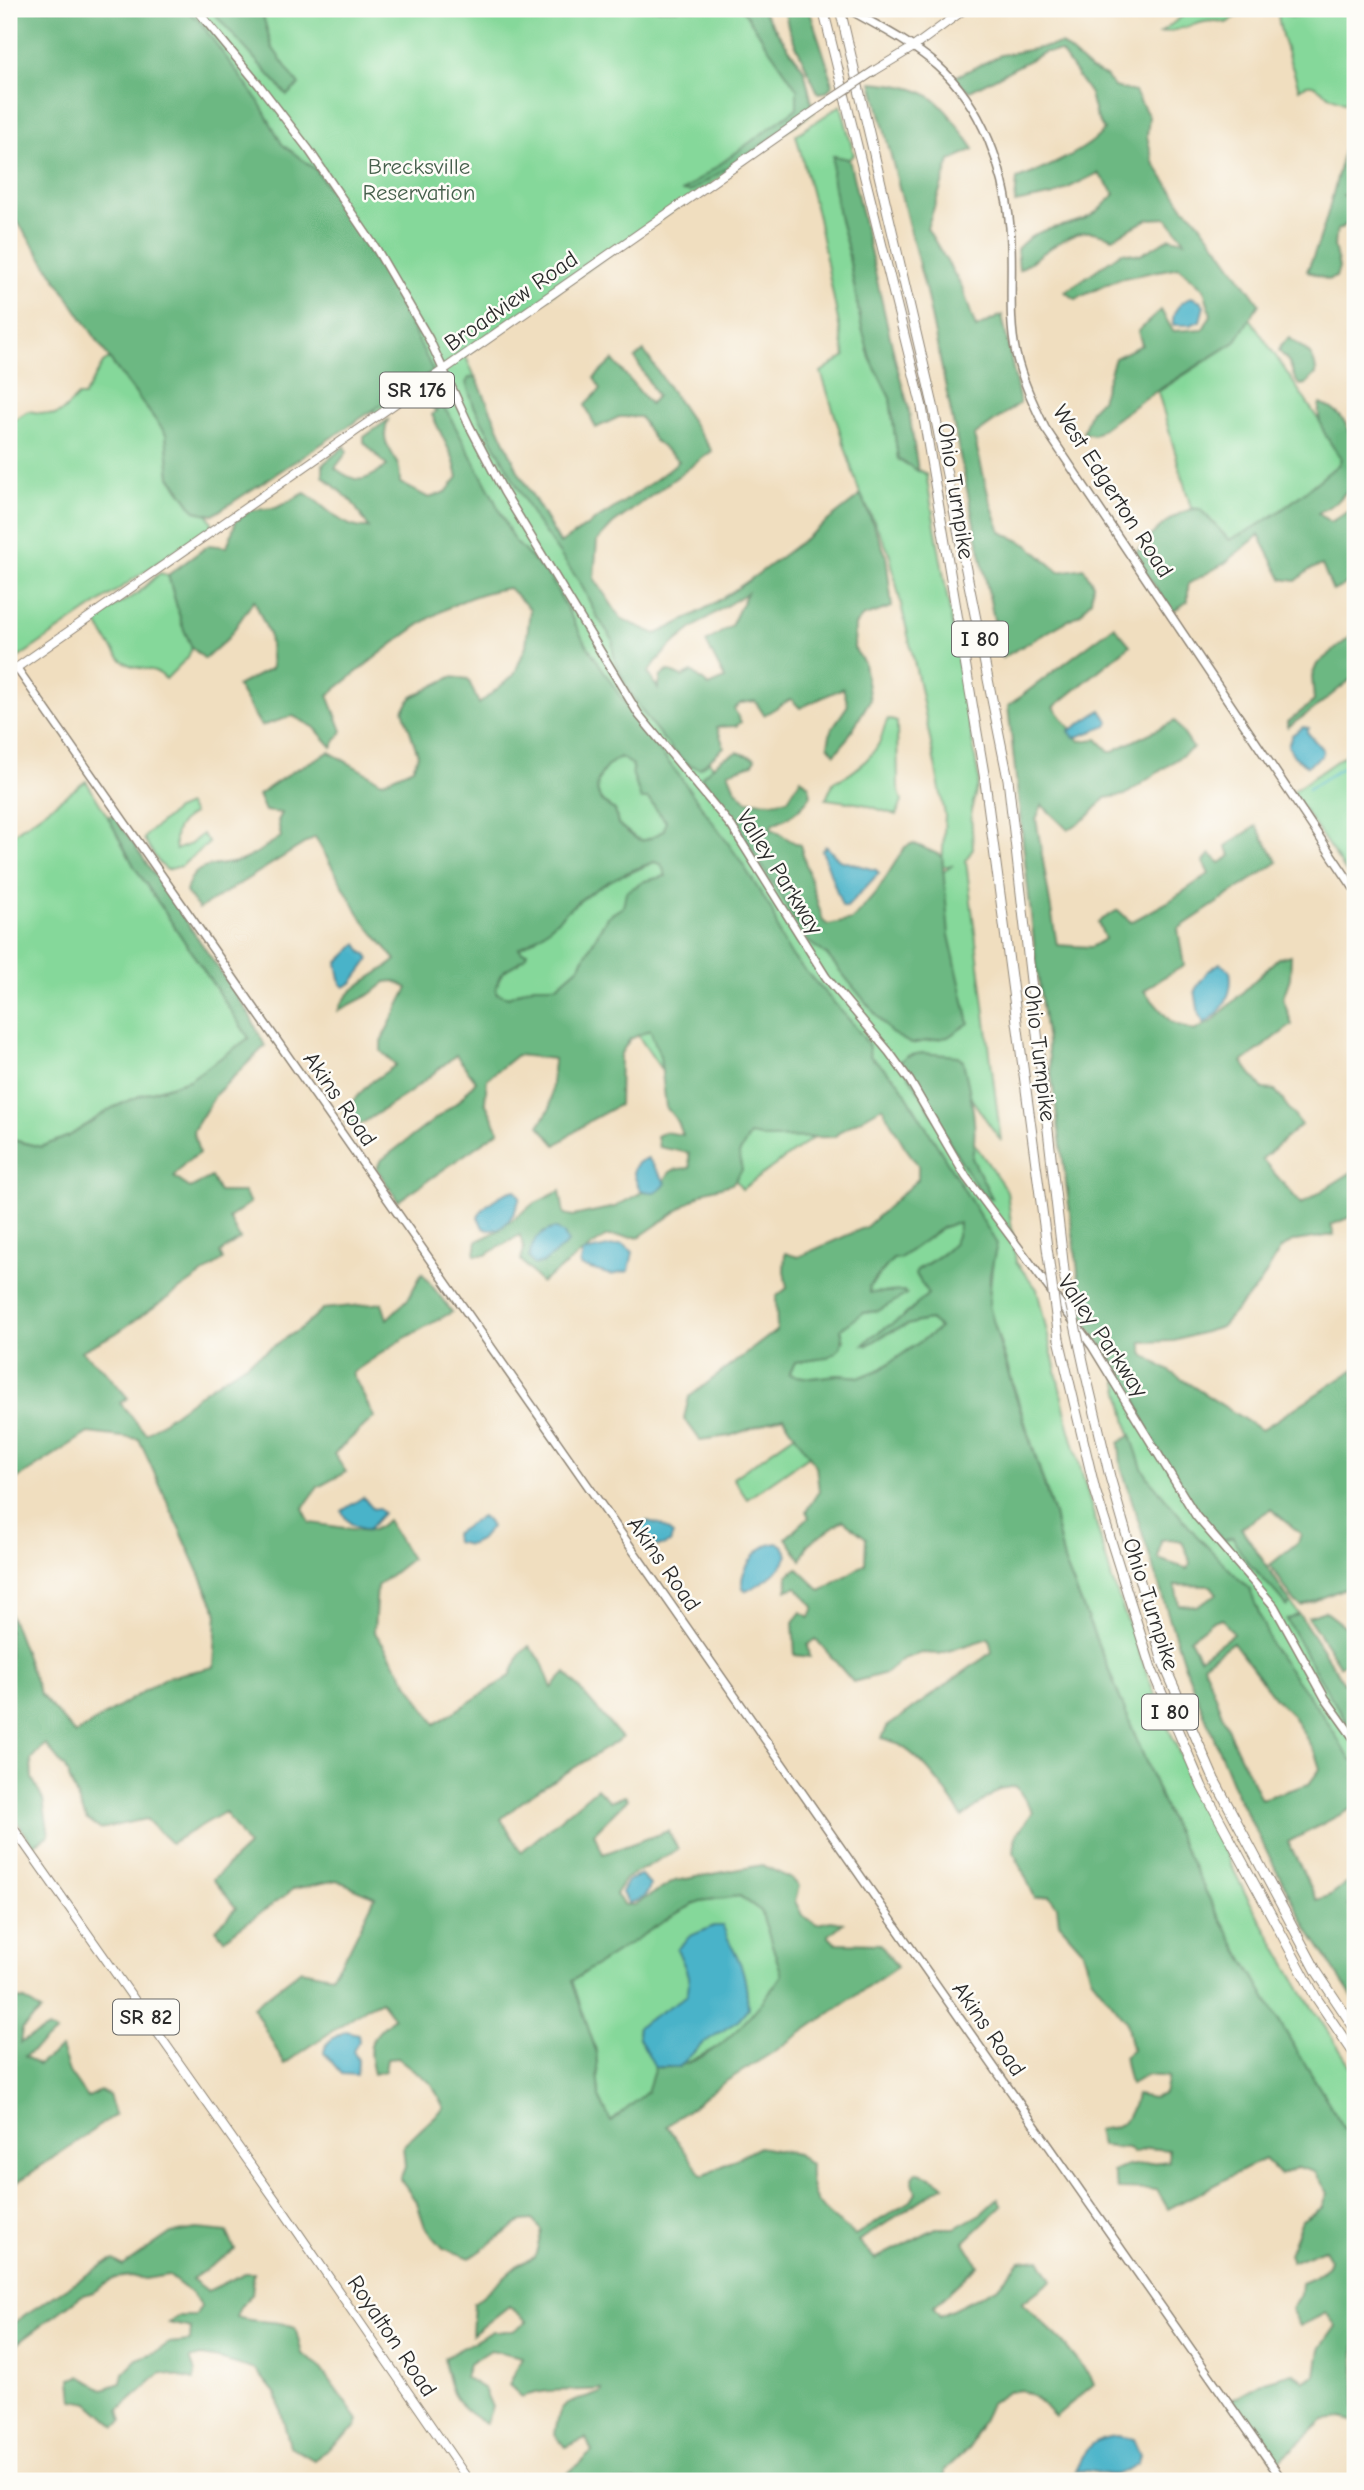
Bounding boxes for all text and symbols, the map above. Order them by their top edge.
park label: Brecksville Reservation [363,153,475,206]
street label: Broadview Road [439,245,583,357]
road number: SR 176 [380,372,454,408]
street label: West Edgerton Road [1047,399,1179,583]
street label: Ohio Turnpike [932,421,980,561]
road number: I 80 [952,622,1008,656]
street label: Valley Parkway [731,805,829,940]
street label: Ohio Turnpike [1018,983,1062,1123]
street label: Akins Road [298,1046,382,1152]
street label: Valley Parkway [1052,1270,1154,1403]
street label: Akins Road [622,1511,706,1617]
street label: Ohio Turnpike [1117,1534,1185,1674]
road number: I 80 [1142,1694,1198,1730]
street label: Akins Road [947,1976,1031,2082]
road number: SR 82 [113,2000,179,2035]
street label: Royalton Road [342,2270,442,2402]

